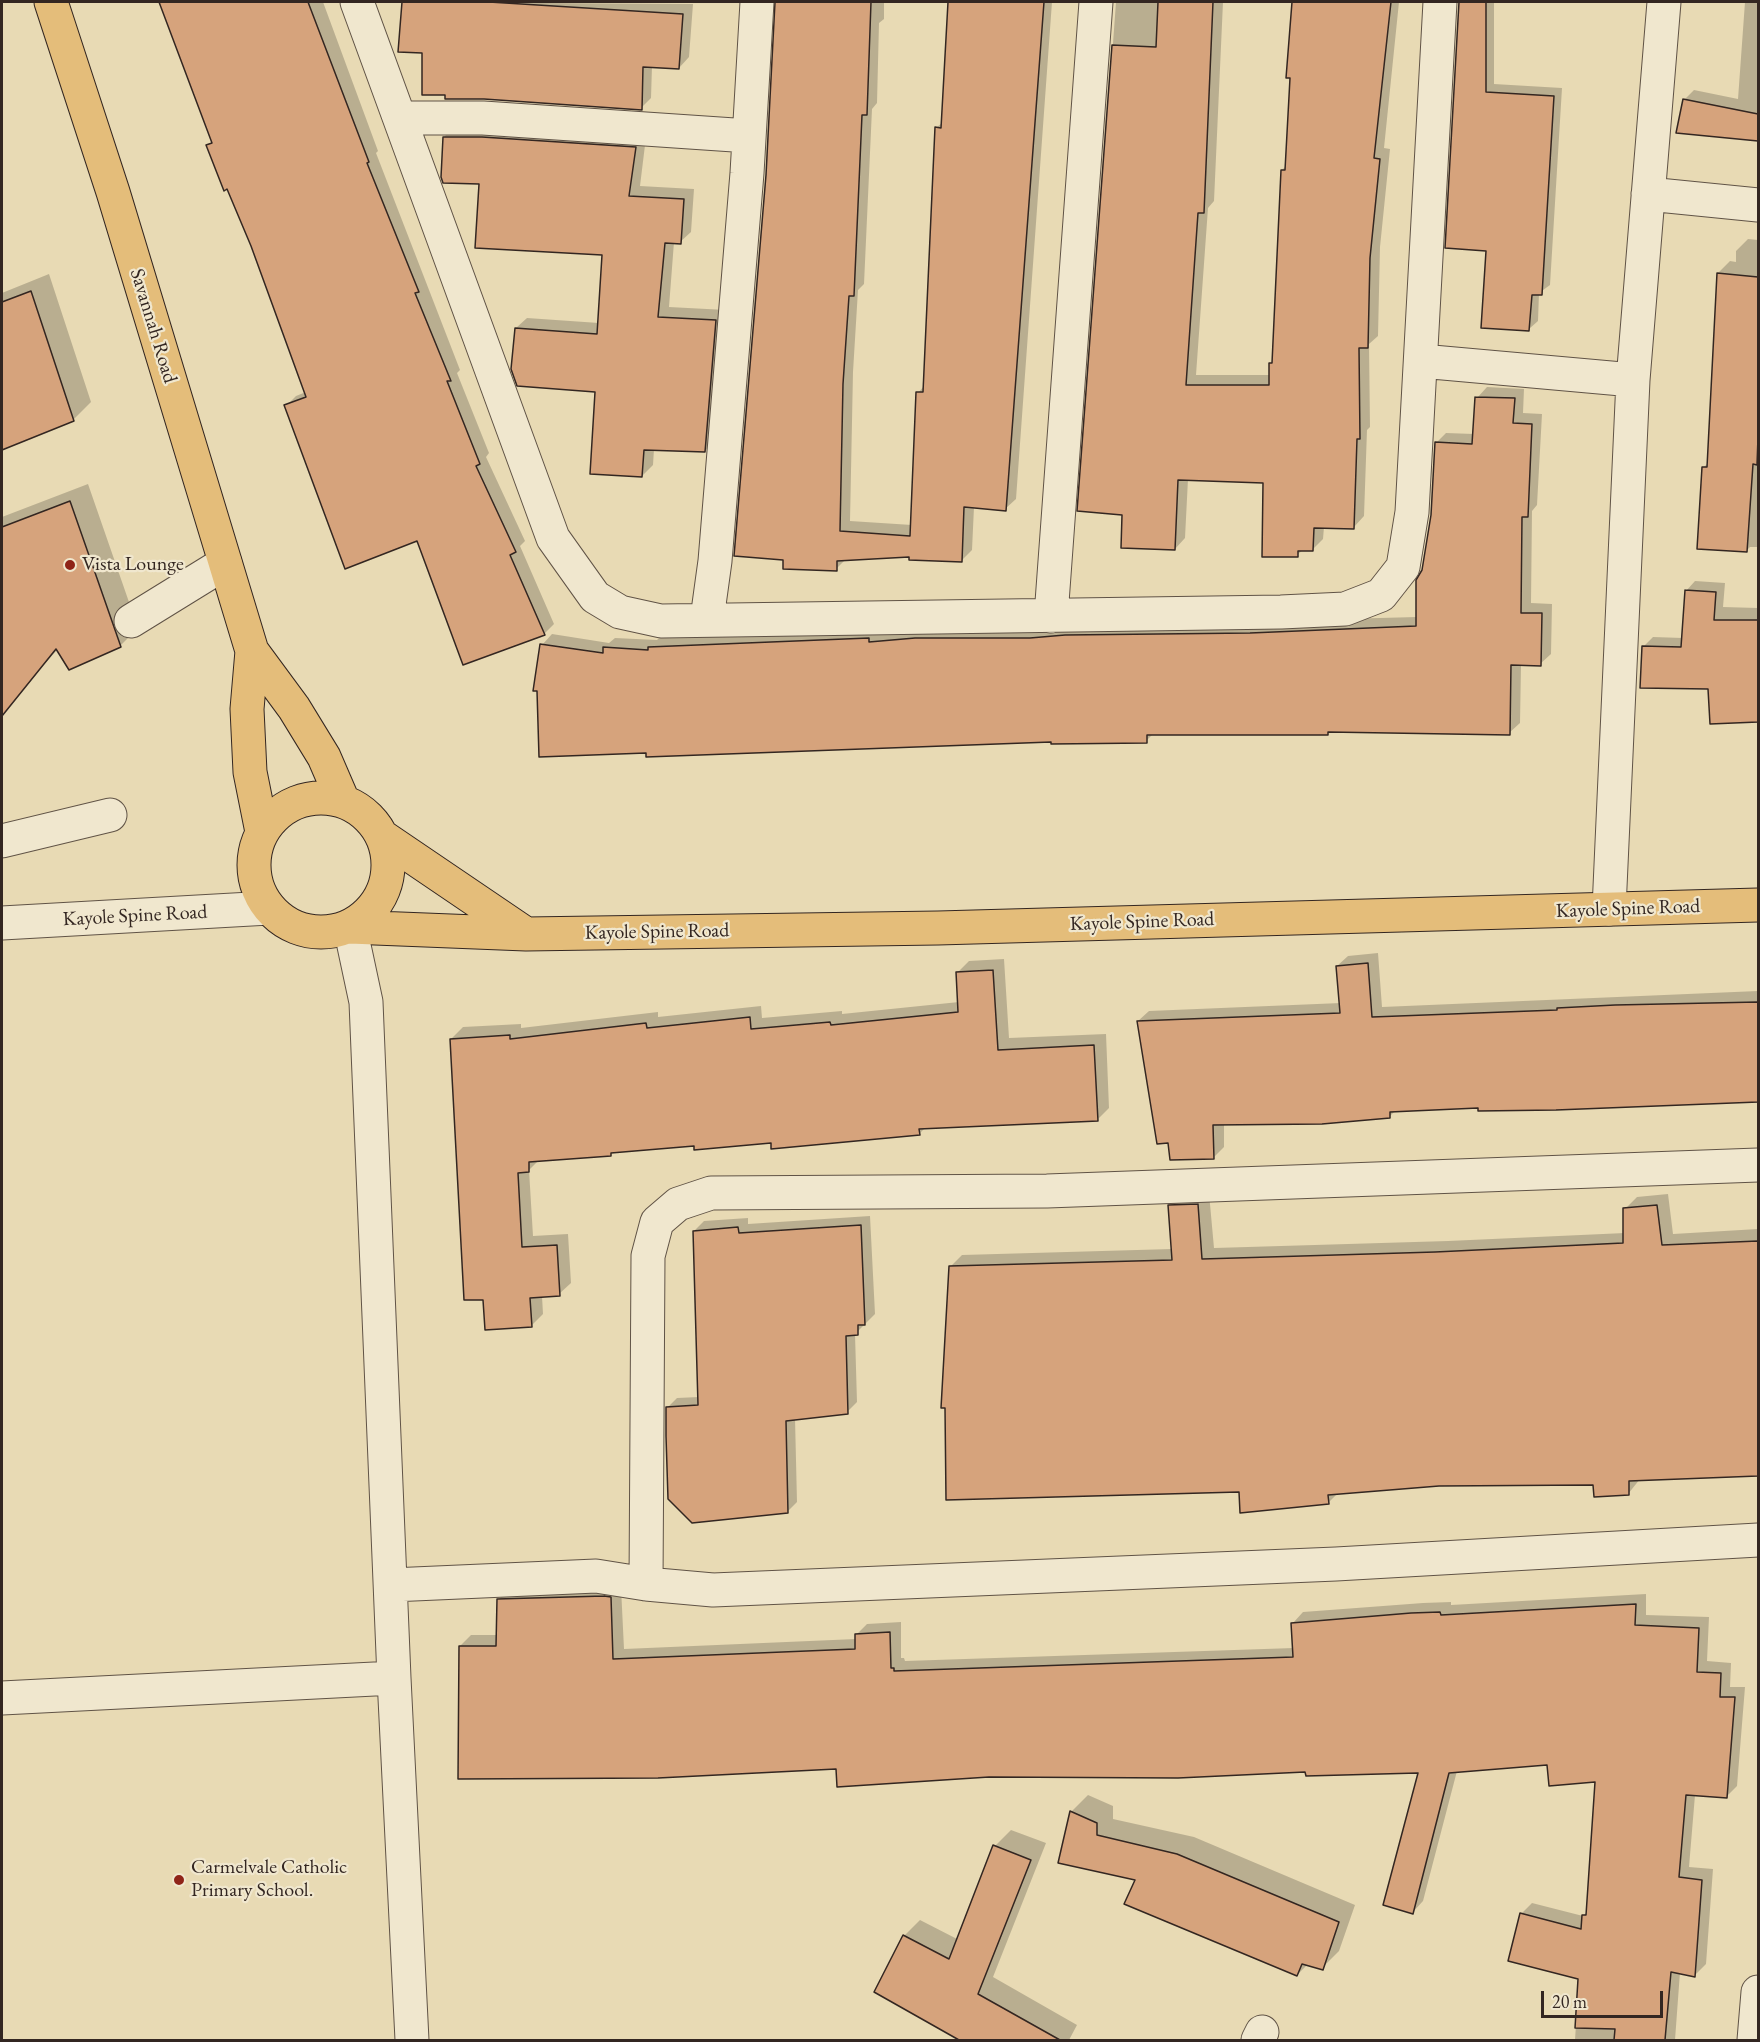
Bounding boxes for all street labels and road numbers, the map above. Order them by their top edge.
street label: Savannah Road [124,266,182,386]
street label: Kayole Spine Road [1555,894,1701,924]
street label: Kayole Spine Road [62,900,208,932]
street label: Kayole Spine Road [1069,907,1215,937]
street label: Kayole Spine Road [584,919,730,945]

